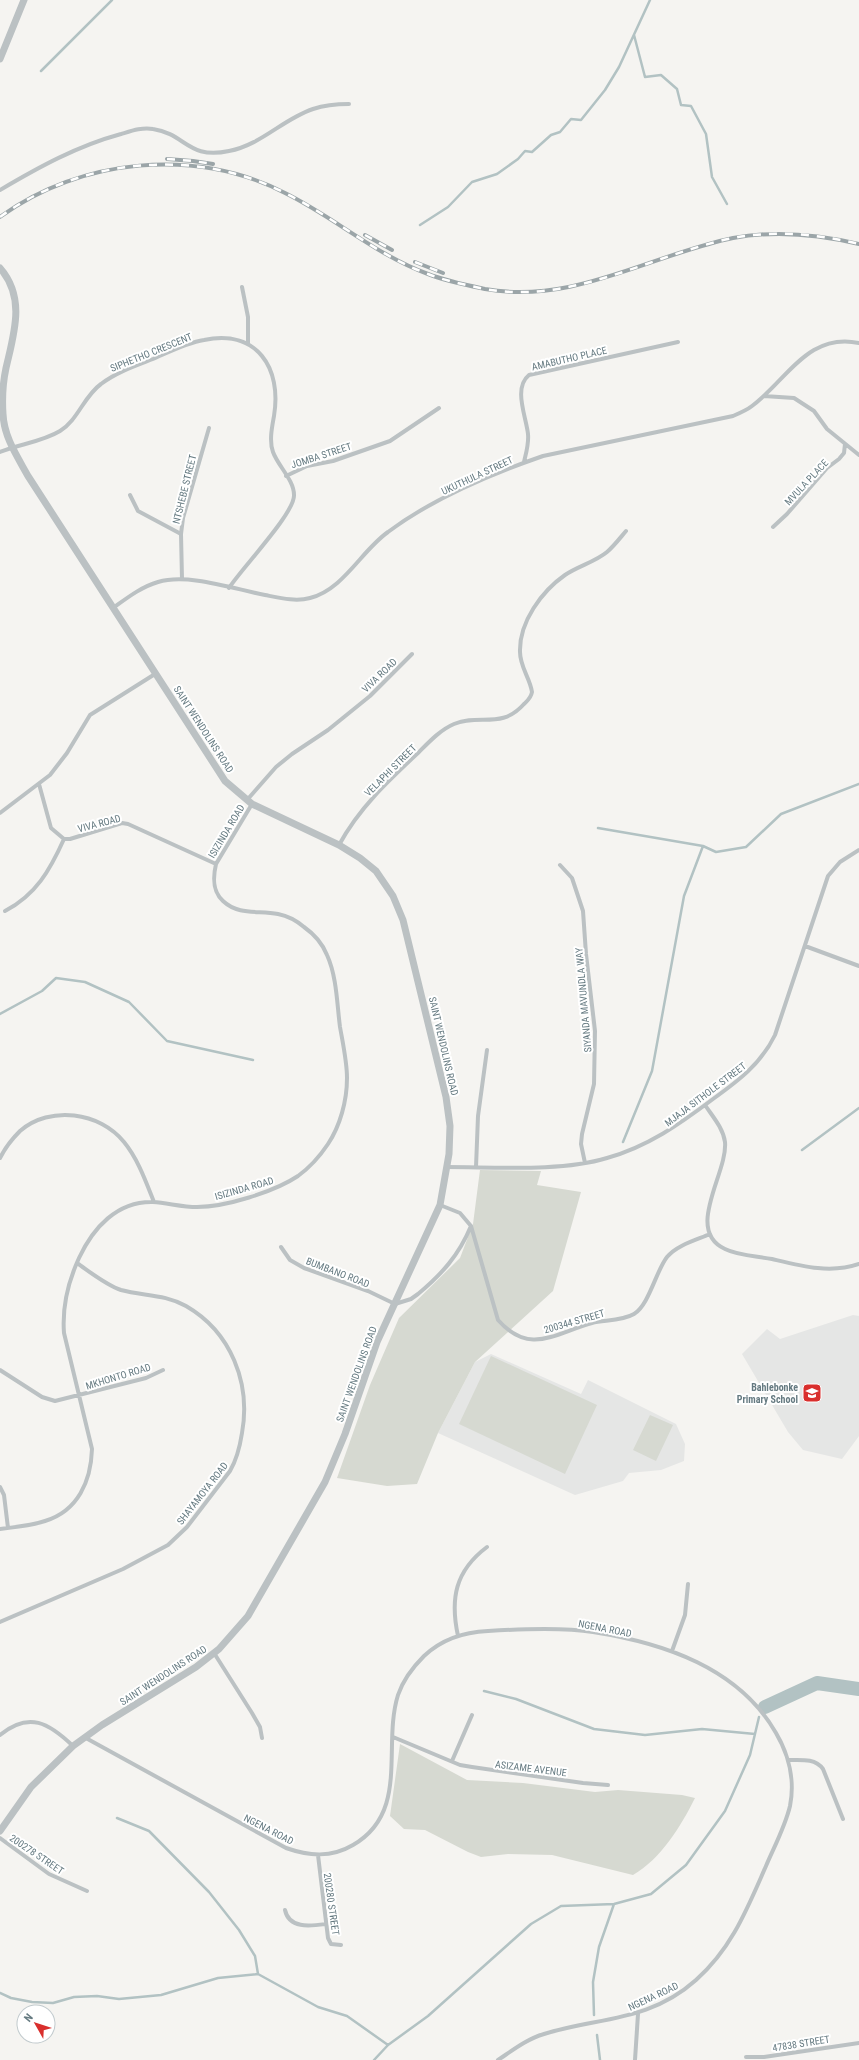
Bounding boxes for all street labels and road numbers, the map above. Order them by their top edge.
street label: SIPHETHO CRESCENT [109,331,194,374]
street label: AMABUTHO PLACE [530,344,608,372]
street label: JOMBA STREET [290,441,353,470]
street label: NTSHEBE STREET [171,453,198,525]
street label: UKUTHULA STREET [440,454,515,497]
street label: MVULA PLACE [782,457,830,507]
street label: VIVA ROAD [360,656,399,695]
street label: SAINT WENDOLINS ROAD [171,684,236,775]
street label: VELAPHI STREET [362,742,419,799]
street label: ISIZINDA ROAD [206,802,247,860]
street label: VIVA ROAD [76,812,122,835]
street label: SIYANDA MAVUNDLA WAY [573,946,594,1053]
street label: SAINT WENDOLINS ROAD [427,996,460,1097]
street label: MJAJA SITHOLE STREET [663,1060,748,1129]
street label: ISIZINDA ROAD [214,1175,275,1202]
street label: BUMBANO ROAD [305,1255,371,1290]
street label: 200344 STREET [542,1308,606,1335]
street label: SAINT WENDOLINS ROAD [334,1325,379,1423]
street label: MKHONTO ROAD [84,1361,152,1392]
street label: SHAYAMOYA ROAD [175,1460,230,1527]
street label: NGENA ROAD [577,1618,633,1639]
street label: SAINT WENDOLINS ROAD [118,1643,209,1708]
street label: ASIZAME AVENUE [495,1759,567,1778]
street label: NGENA ROAD [242,1812,296,1847]
street label: 200278 STREET [8,1832,66,1877]
street label: 200280 STREET [322,1872,341,1936]
street label: NGENA ROAD [626,1980,680,2013]
street label: 47838 STREET [772,2034,831,2053]

